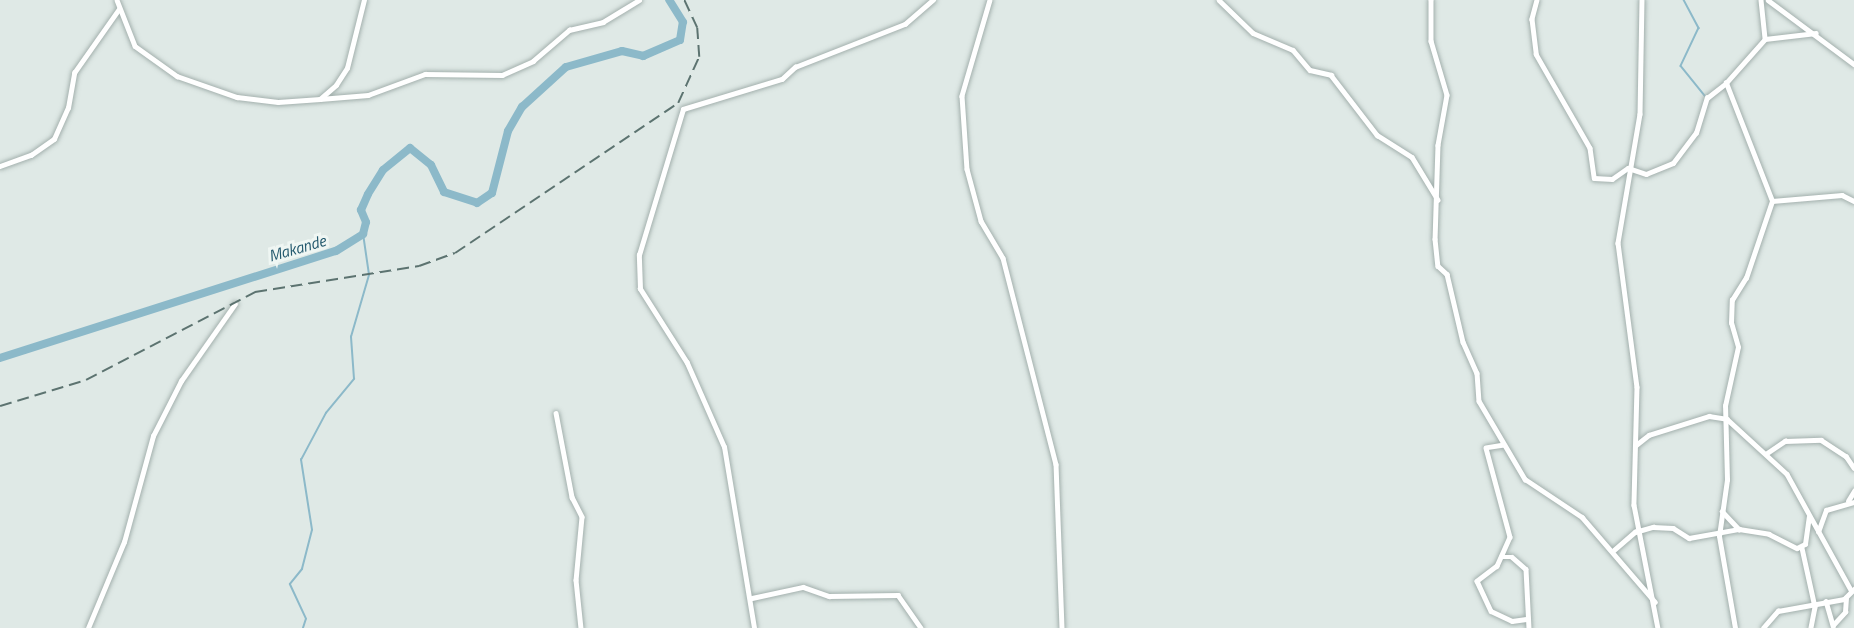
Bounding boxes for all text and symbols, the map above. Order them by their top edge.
water label: Makande [266,231,328,265]

